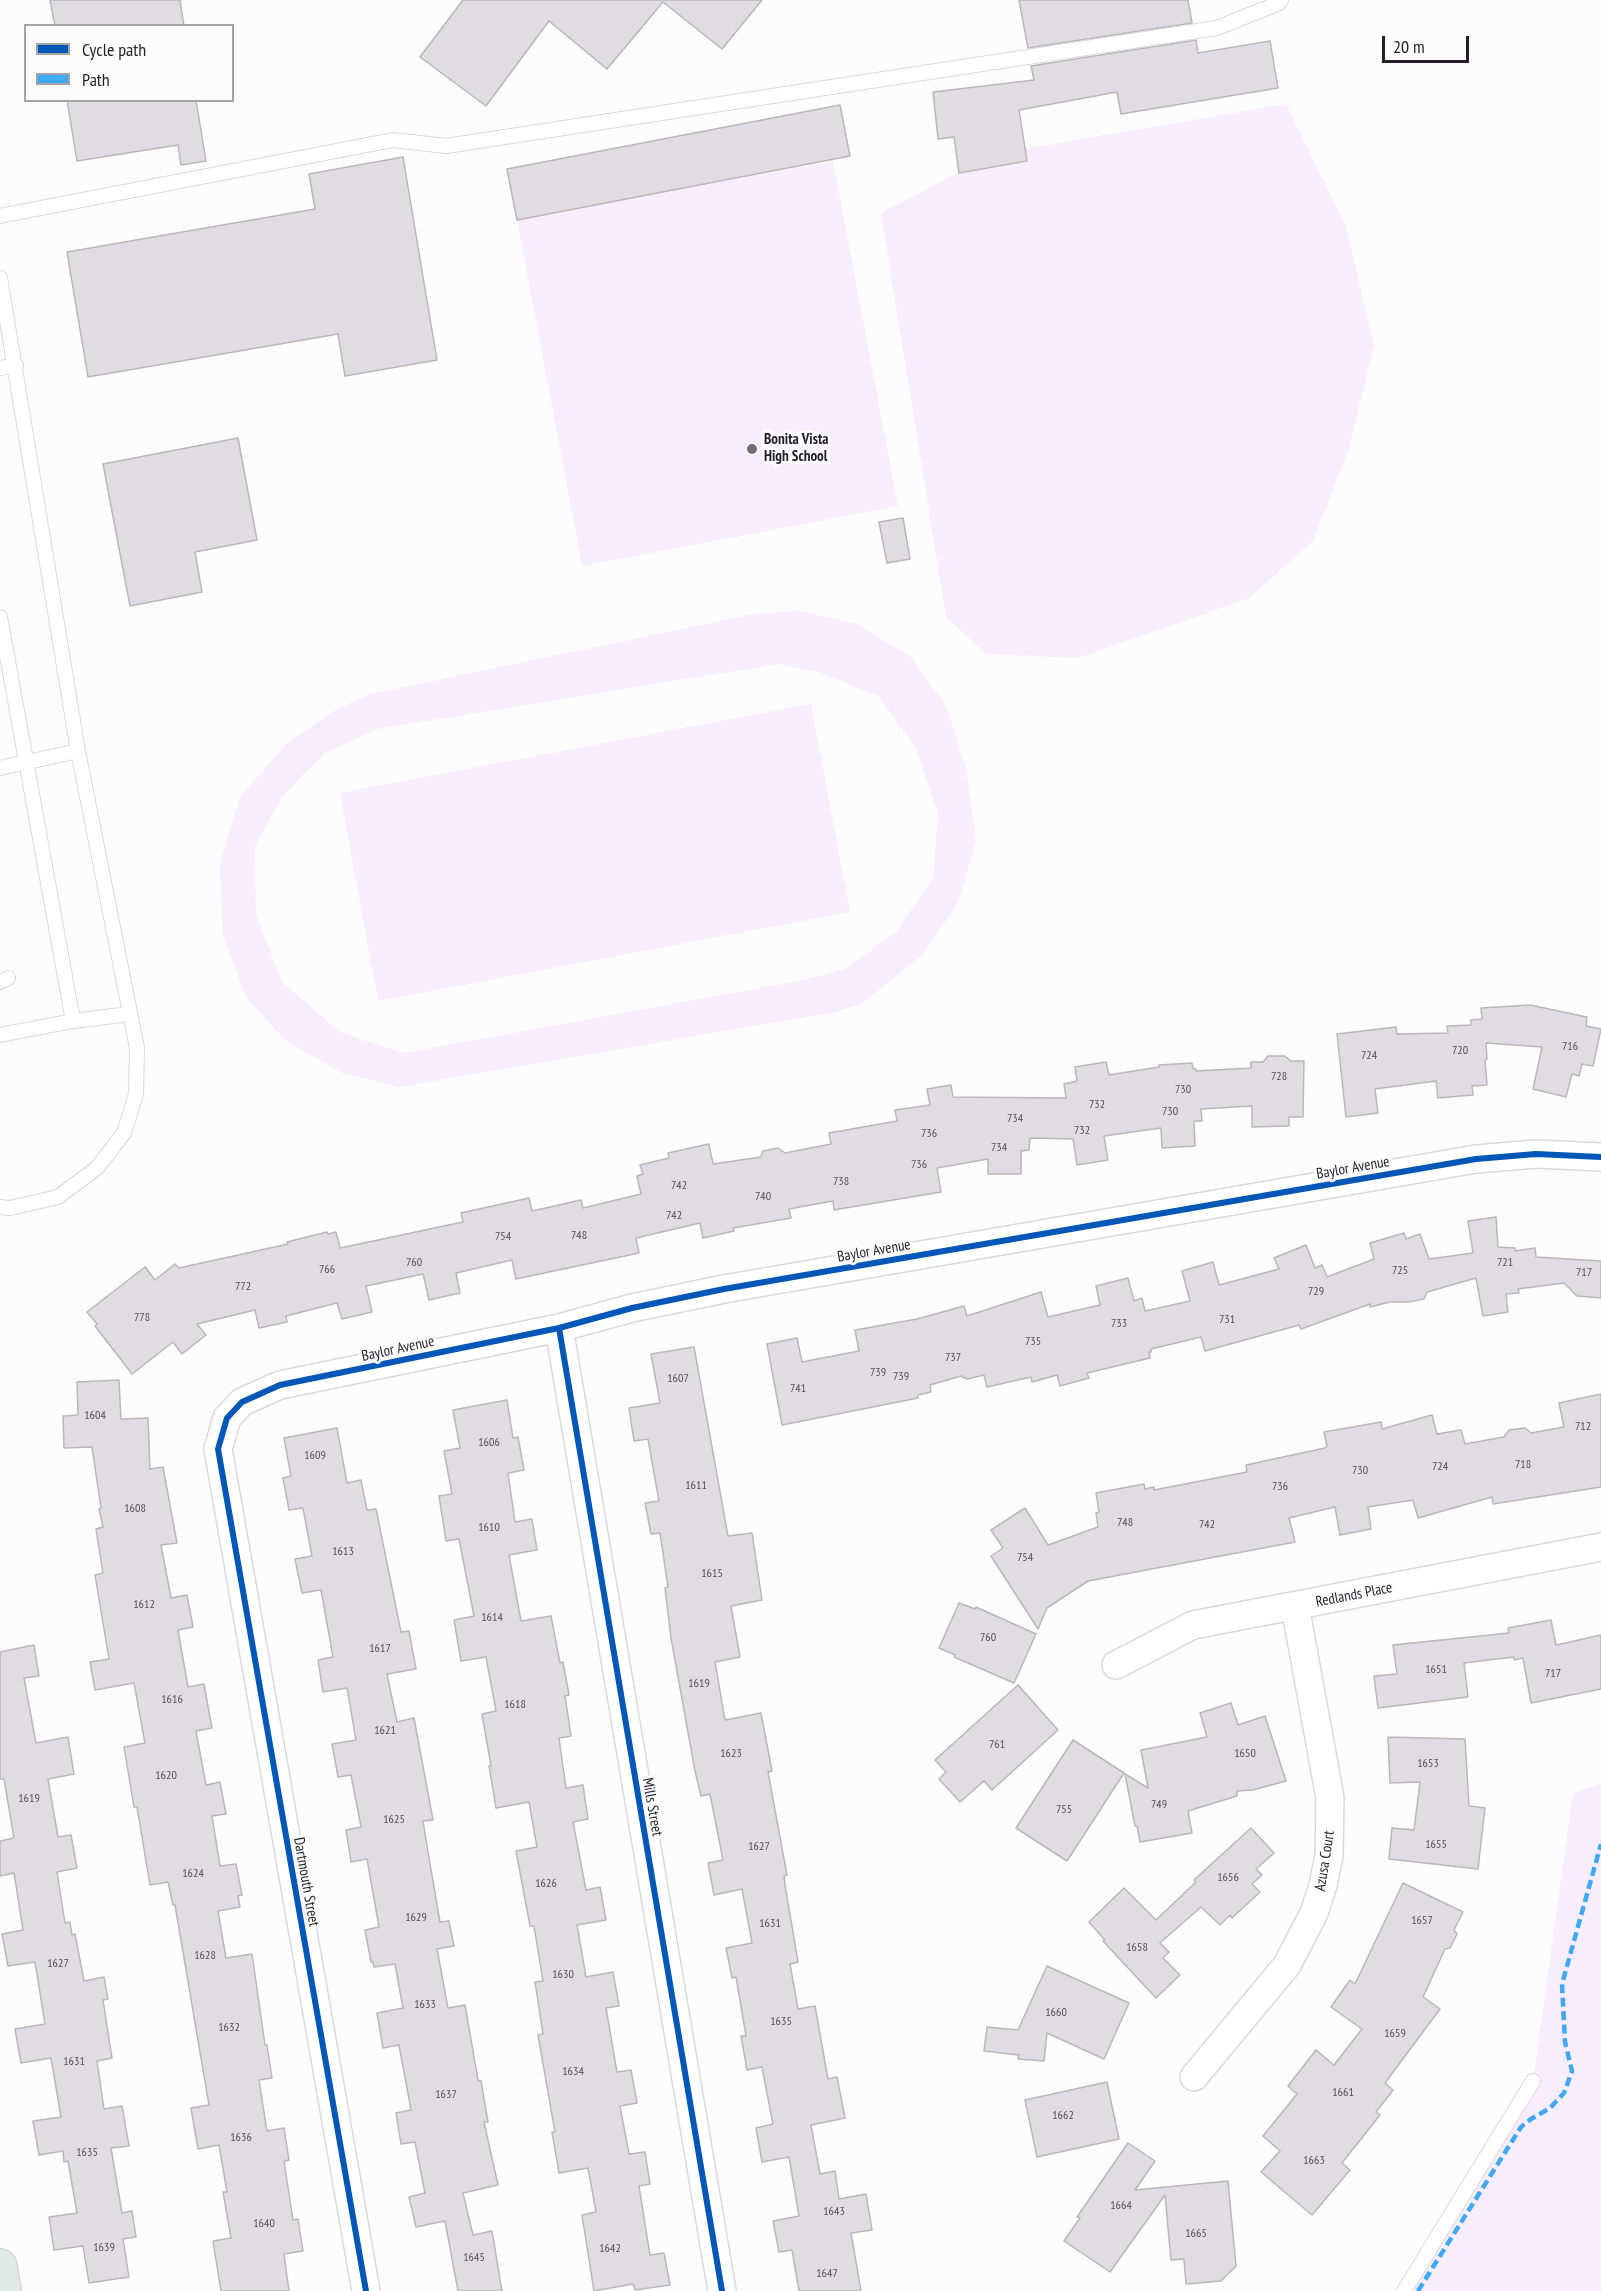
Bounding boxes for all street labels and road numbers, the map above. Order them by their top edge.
street label: Baylor Avenue [1315,1153,1391,1183]
street label: Baylor Avenue [836,1236,912,1266]
street label: Baylor Avenue [360,1333,436,1365]
street label: Redlands Place [1314,1579,1394,1611]
street label: Mills Street [638,1776,666,1838]
street label: Azusa Court [1311,1829,1339,1893]
street label: Dartmouth Street [289,1836,323,1928]

